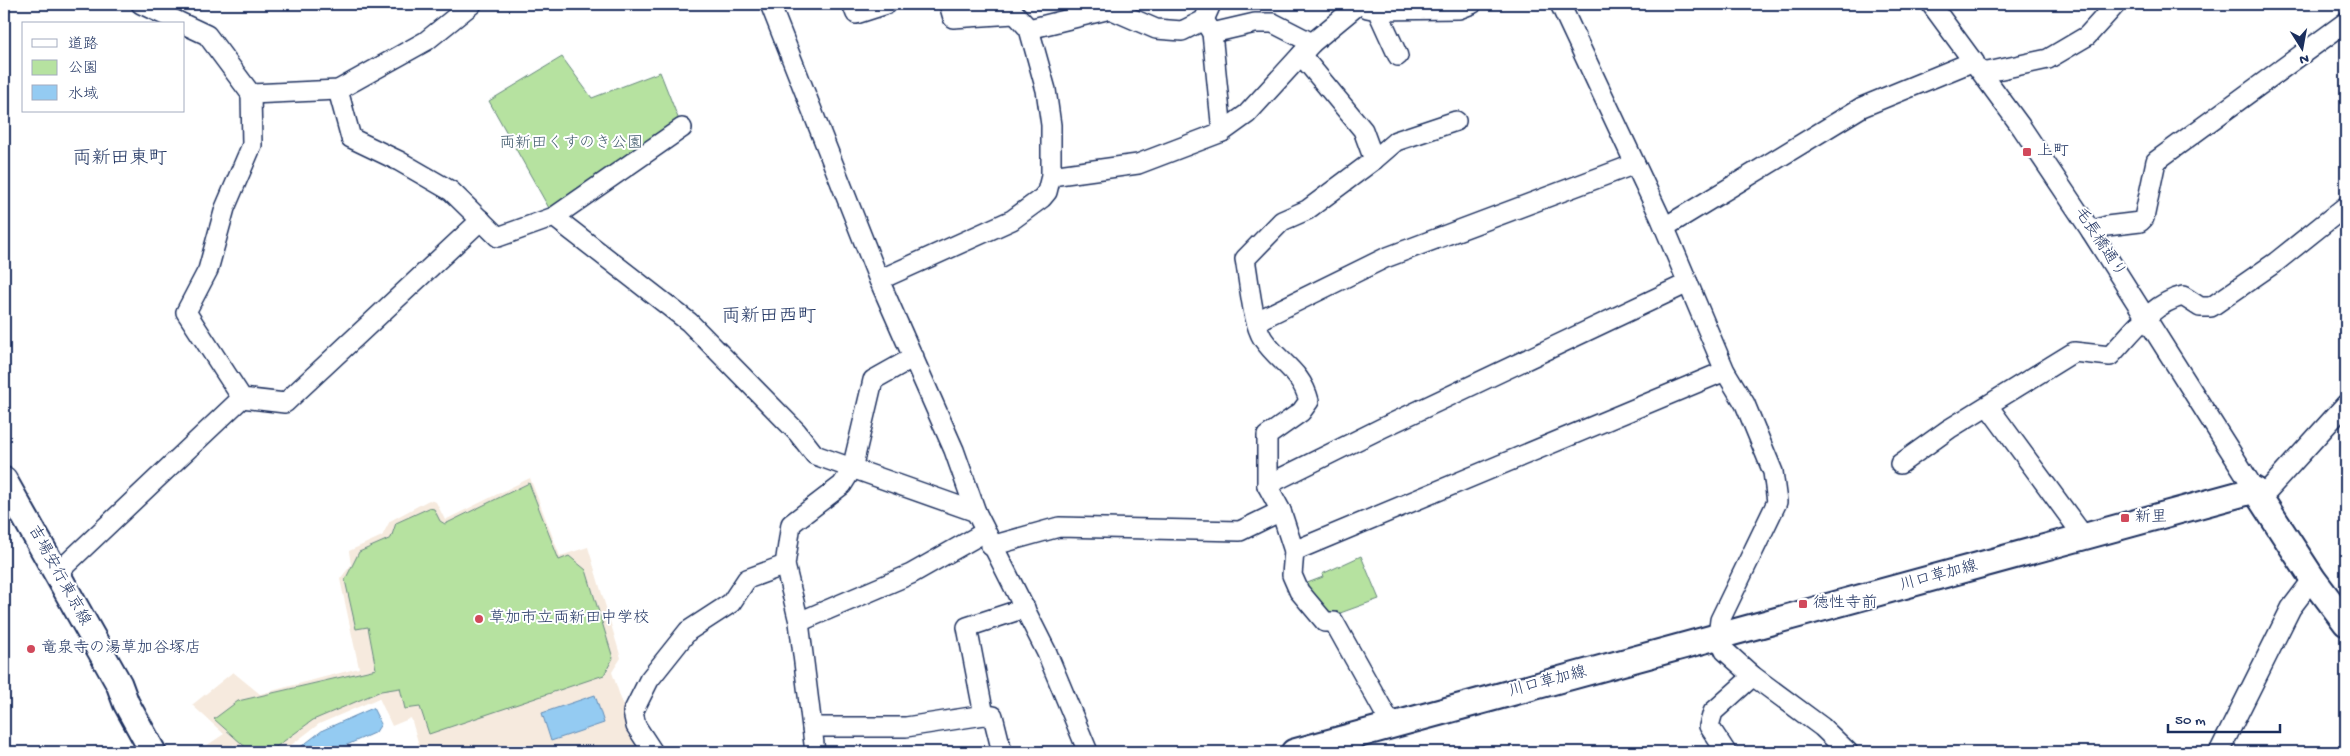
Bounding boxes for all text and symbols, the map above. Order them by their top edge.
legend [22,22,185,112]
north arrow [2278,22,2328,72]
text: 道路 [68,36,98,54]
text: N [2298,49,2310,68]
text: 公園 [68,60,98,78]
text: 水域 [68,85,98,104]
park label: 両新田くすのき公園 [499,134,643,154]
place label: 上町 [2037,142,2069,162]
marker: 上町 [2021,146,2033,158]
district label: 両新田東町 [72,147,168,171]
street label: 毛長橋通り [2069,204,2130,282]
district label: 両新田西町 [721,306,817,329]
place label: 新里 [2135,508,2167,528]
marker: 新里 [2119,512,2131,524]
street label: 吉場安行東京線 [23,521,95,630]
street label: 川口草加線 [1897,556,1980,597]
place label: 徳性寺前 [1813,594,1877,614]
marker: 徳性寺前 [1797,598,1809,610]
place label: 草加市立両新田中学校 [489,609,649,629]
marker: 草加市立両新田中学校 [473,613,485,625]
place label: 竜泉寺の湯草加谷塚店 [41,638,201,659]
marker: 竜泉寺の湯草加谷塚店 [25,643,37,655]
street label: 川口草加線 [1506,662,1589,703]
scale bar [2168,701,2280,733]
text: 50 m [2175,712,2206,730]

